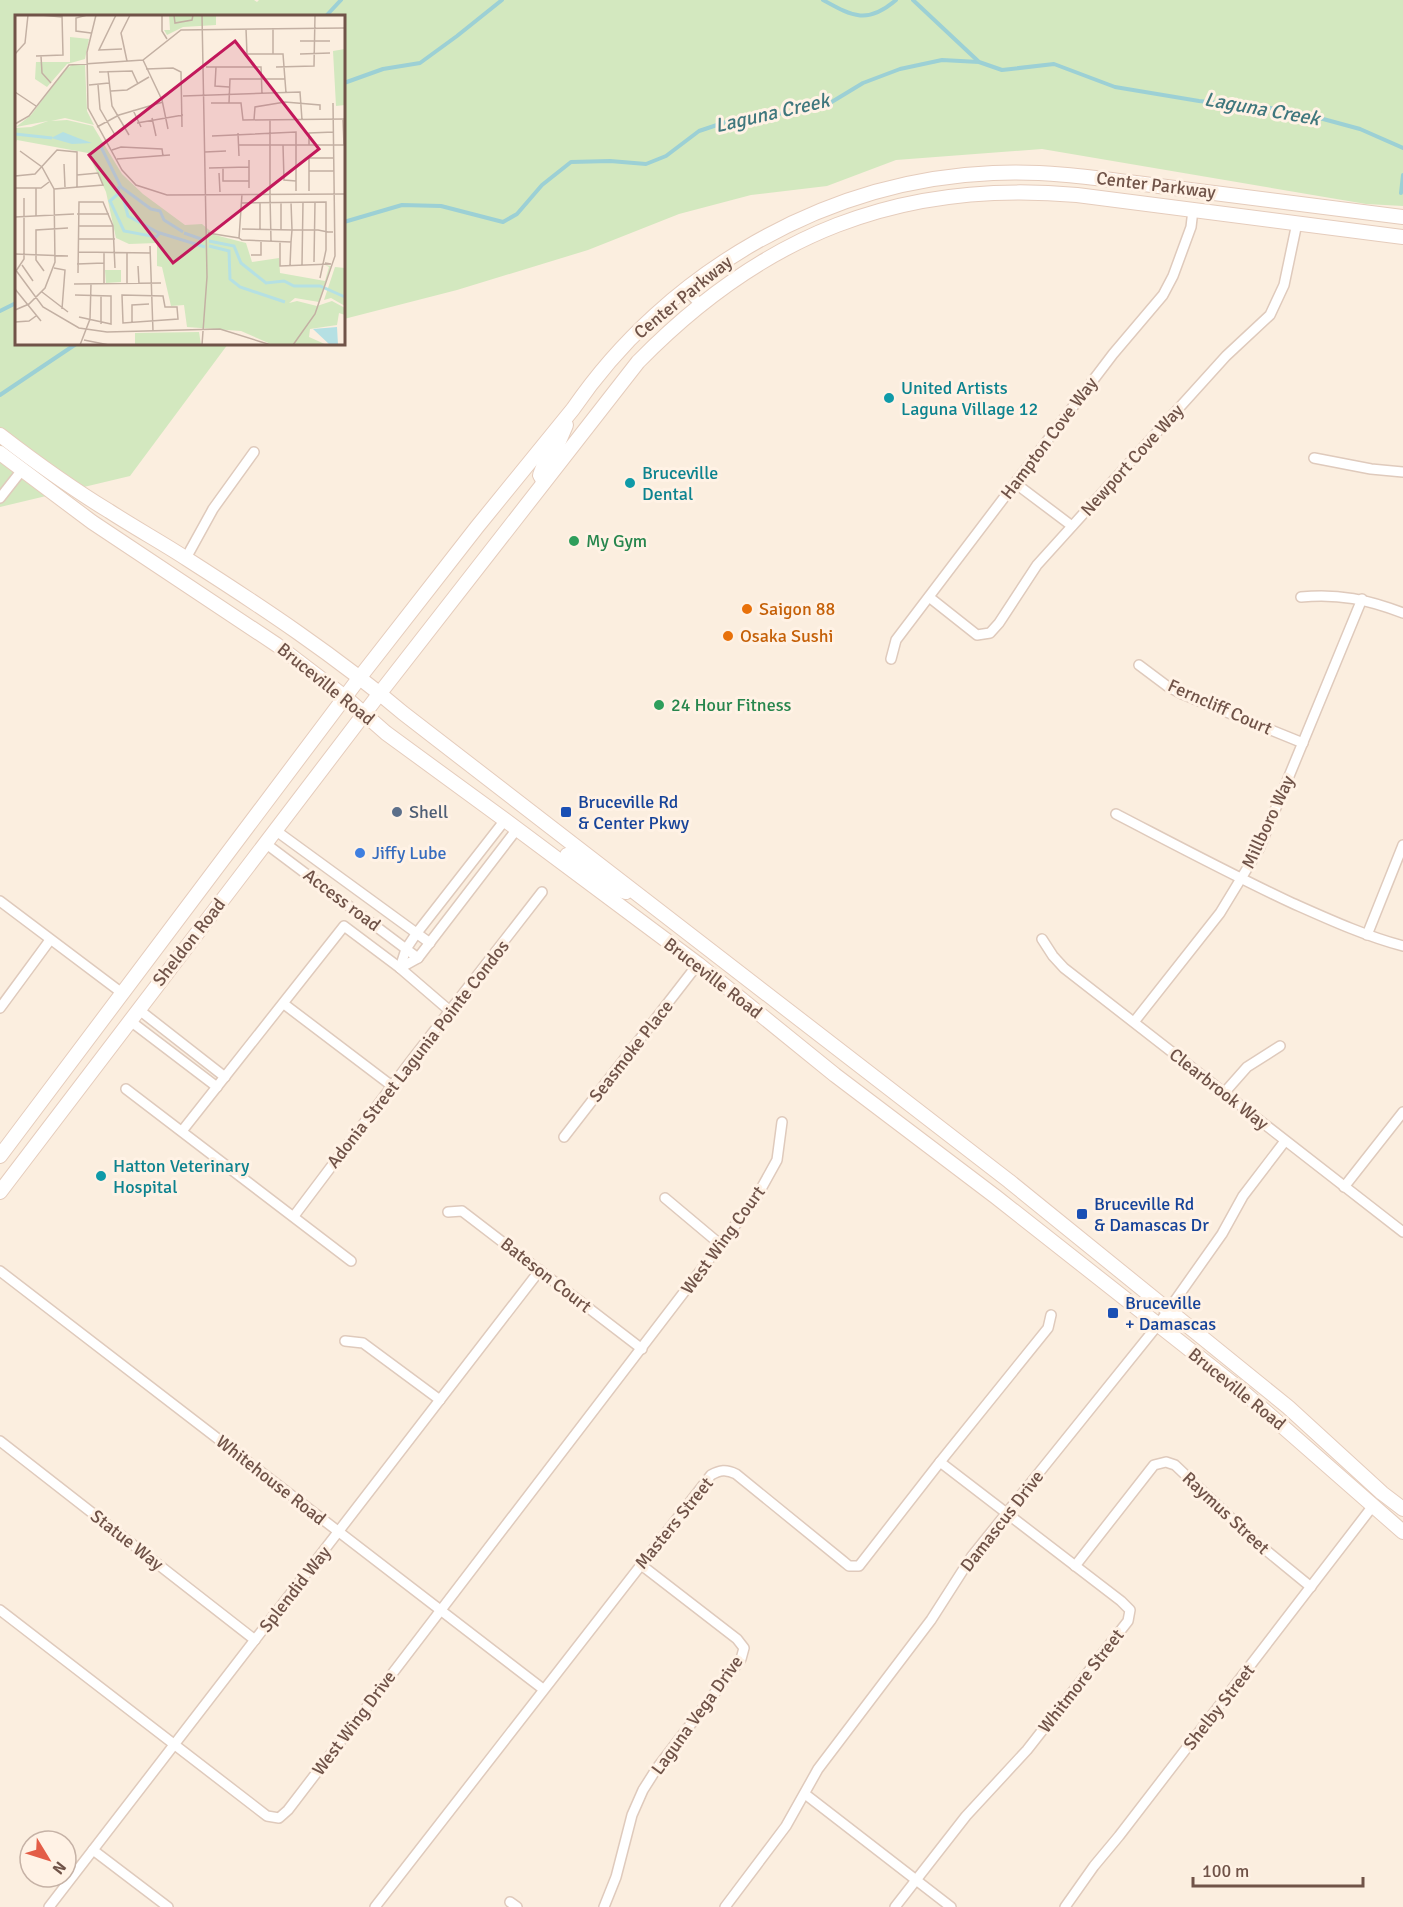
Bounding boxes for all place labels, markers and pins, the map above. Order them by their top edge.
place label: United Artists Laguna Village 12 [901,377,1038,420]
marker: United Artists Laguna Village 12 [882,391,896,405]
place label: Bruceville Dental [642,462,718,505]
marker: Bruceville Dental [623,476,637,490]
place label: My Gym [586,530,647,552]
marker: My Gym [567,534,581,548]
place label: Saigon 88 [759,598,835,620]
marker: Saigon 88 [740,602,754,616]
place label: Osaka Sushi [740,625,833,647]
marker: Osaka Sushi [721,629,735,643]
place label: 24 Hour Fitness [671,694,792,716]
marker: 24 Hour Fitness [652,698,666,712]
place label: Bruceville Rd & Center Pkwy [578,791,690,834]
place label: Shell [409,801,448,823]
marker: Shell [390,805,404,819]
marker: Bruceville Rd & Center Pkwy [559,805,573,819]
place label: Jiffy Lube [372,842,447,864]
marker: Jiffy Lube [353,846,367,860]
place label: Hatton Veterinary Hospital [113,1155,250,1198]
marker: Hatton Veterinary Hospital [94,1169,108,1183]
place label: Bruceville Rd & Damascas Dr [1094,1193,1209,1236]
marker: Bruceville Rd & Damascas Dr [1075,1207,1089,1221]
place label: Bruceville + Damascas [1125,1292,1216,1335]
marker: Bruceville + Damascas [1106,1306,1120,1320]

